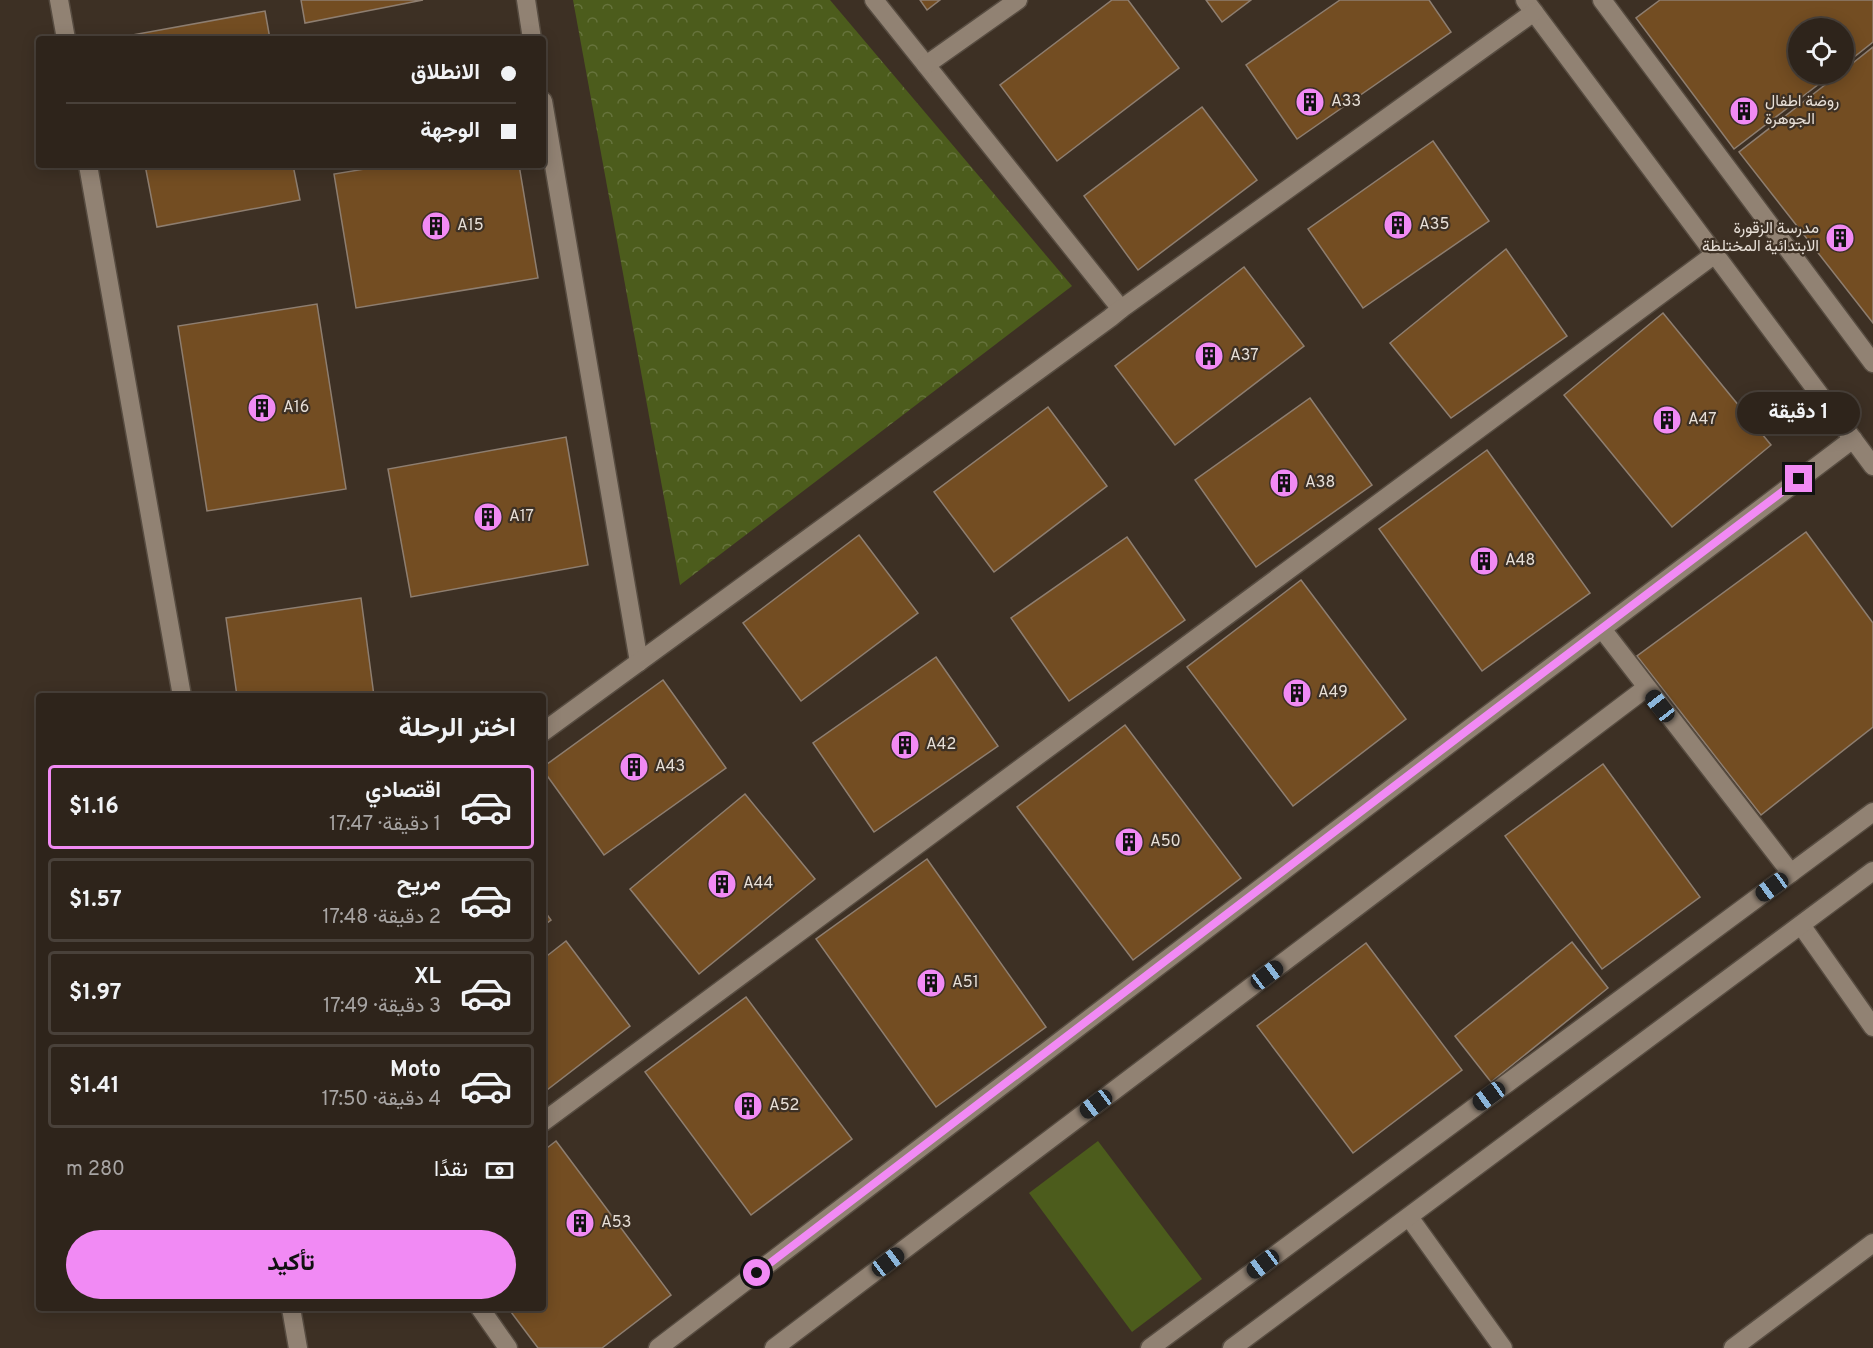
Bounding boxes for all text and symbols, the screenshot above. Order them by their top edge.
map controls [1788,18,1854,84]
button: locate [1788,18,1854,84]
text: الانطلاق [411,60,480,87]
building icon: A33 [1294,86,1326,118]
place label: A33 [1331,92,1361,112]
place label: روضة اطفال الجوهرة [1765,92,1839,130]
building icon: روضة اطفال الجوهرة [1728,95,1760,127]
text: الوجهة [420,118,480,145]
building icon: A35 [1382,209,1414,241]
building icon: A15 [420,210,452,242]
place label: A35 [1419,215,1449,235]
place label: A15 [457,216,484,236]
place label: مدرسة الزقورة الابتدائية المختلطة [1702,219,1819,257]
building icon: مدرسة الزقورة الابتدائية المختلطة [1824,222,1856,254]
building icon: A37 [1193,340,1225,372]
place label: A37 [1230,346,1259,366]
building icon: A16 [246,392,278,424]
callout: 1 دقيقة [1738,392,1860,434]
place label: A16 [283,398,309,418]
text: 1 دقيقة [1768,400,1829,426]
building icon: A47 [1651,404,1683,436]
place label: A47 [1688,410,1717,430]
route end [1785,465,1812,492]
building icon: A38 [1268,467,1300,499]
place label: A38 [1305,473,1335,493]
building icon: A17 [472,501,504,533]
place label: A17 [509,507,534,527]
building icon: A48 [1468,545,1500,577]
place label: A48 [1505,551,1535,571]
building icon: A49 [1281,677,1313,709]
place label: A49 [1318,683,1348,703]
car [1642,686,1678,726]
text: اختر الرحلة [399,712,516,746]
building icon: A42 [889,729,921,761]
place label: A42 [926,735,956,755]
building icon: A43 [618,751,650,783]
place label: A43 [655,757,685,777]
text: اقتصادي [365,778,441,805]
icon: car [459,780,513,834]
text: $1.16 [69,794,119,821]
text: 1 دقيقة · 17:47 [329,812,441,838]
building icon: A50 [1113,826,1145,858]
place label: A50 [1150,832,1181,852]
building icon: A44 [706,868,738,900]
car [1752,869,1792,905]
text: مريح [397,871,441,898]
icon: car [459,873,513,927]
place label: A44 [743,874,773,894]
text: $1.57 [69,887,122,914]
text: 2 دقيقة · 17:48 [322,905,441,931]
car [1247,957,1287,993]
text: XL [414,964,441,991]
icon: car [459,966,513,1020]
building icon: A51 [915,967,947,999]
place label: A51 [952,973,979,993]
text: $1.97 [69,980,121,1007]
text: 3 دقيقة · 17:49 [323,994,441,1020]
text: Moto [390,1057,441,1084]
icon: car [459,1059,513,1113]
text: $1.41 [69,1073,119,1100]
car [1469,1078,1509,1114]
car [1076,1086,1116,1122]
text: 4 دقيقة · 17:50 [321,1087,441,1113]
building icon: A52 [732,1090,764,1122]
place label: A52 [769,1096,799,1116]
icon: cash [483,1154,516,1187]
text: 280 m [66,1157,125,1183]
text: نقدًا [434,1157,468,1184]
building icon: A53 [564,1207,596,1239]
place label: A53 [601,1213,631,1233]
button: تأكيد [66,1230,516,1299]
car [868,1244,908,1280]
car [1243,1246,1283,1282]
route start [743,1259,770,1286]

